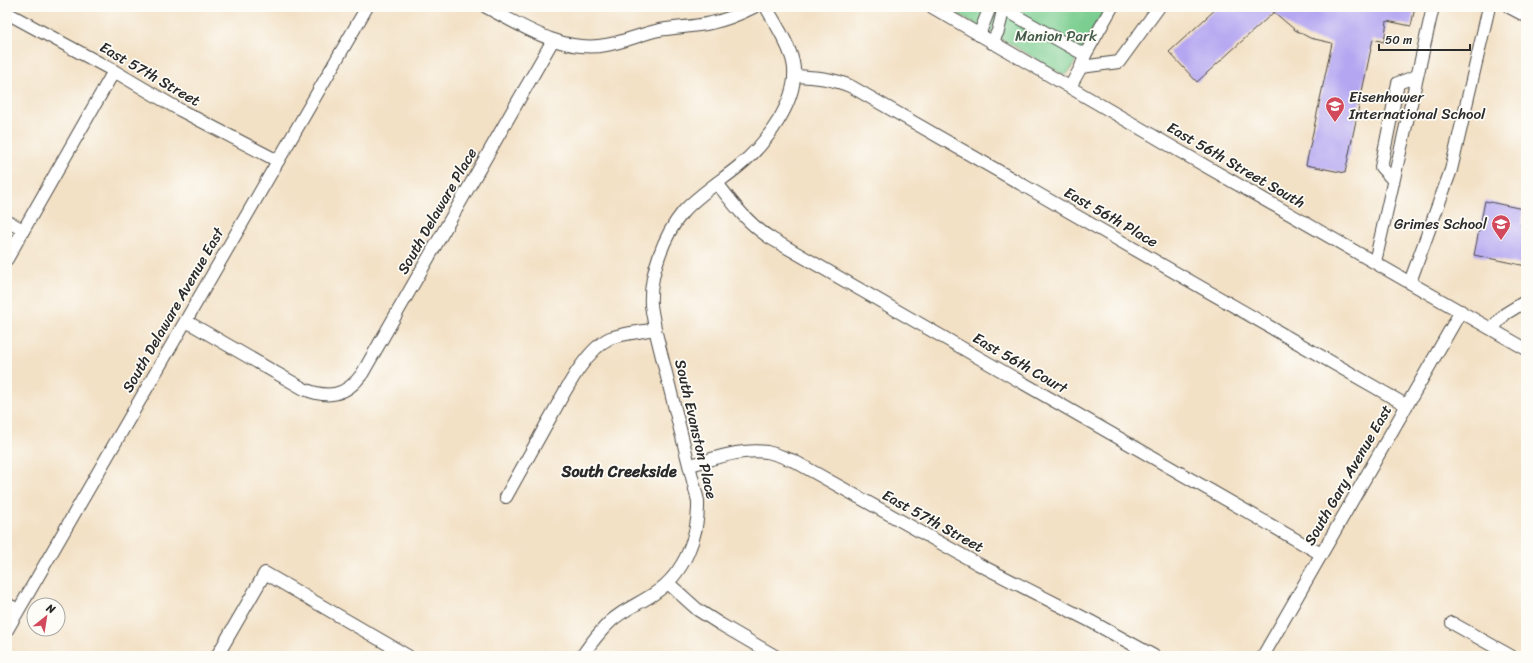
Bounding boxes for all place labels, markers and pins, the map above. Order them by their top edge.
place label: Eisenhower International School [1348,84,1486,127]
school or university icon: Eisenhower International School [1324,95,1346,123]
place label: Grimes School [1394,211,1488,237]
school or university icon: Grimes School [1490,213,1512,241]

